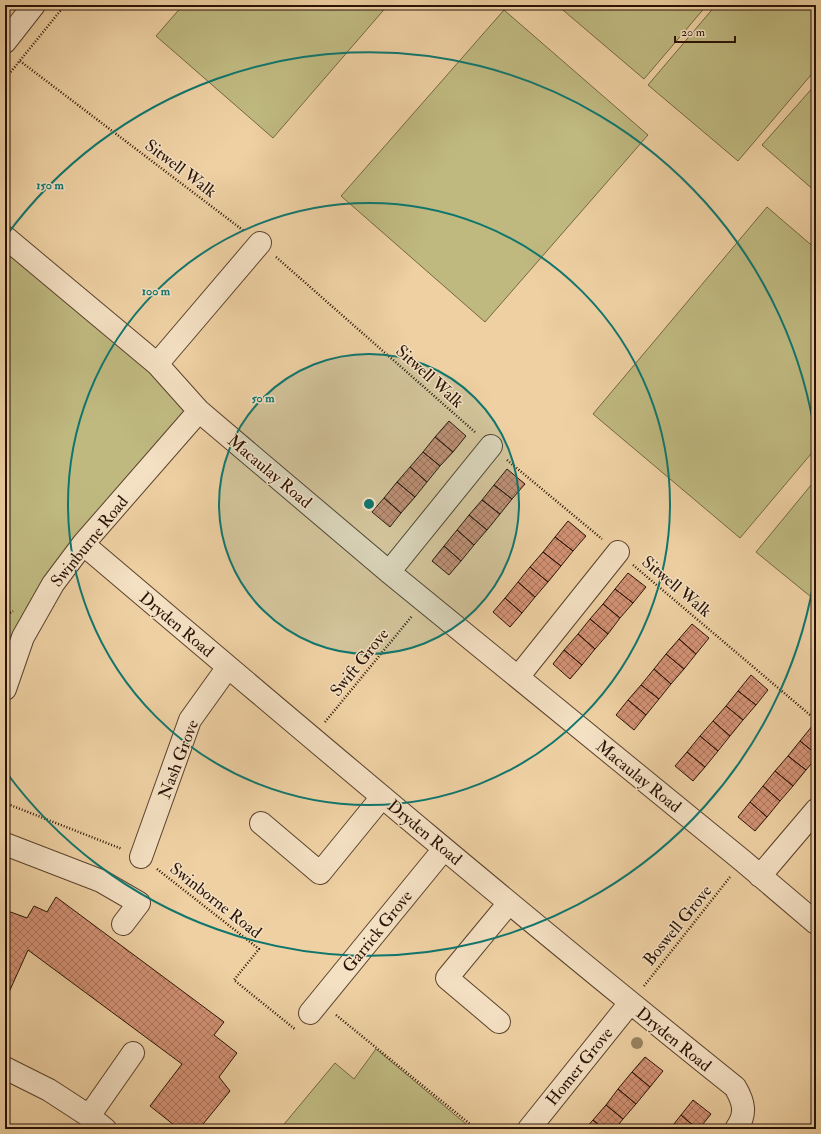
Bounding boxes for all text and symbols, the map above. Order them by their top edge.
scale bar [675,18,735,44]
text: 20 m [681,25,706,40]
street label: Sitwell Walk [141,135,221,202]
text: 150 m [36,178,64,193]
text: 100 m [142,284,171,299]
street label: Sitwell Walk [391,340,468,412]
text: 50 m [251,391,275,406]
street label: Macaulay Road [223,430,317,514]
street label: Swinburne Road [46,491,133,591]
centre of rings [362,497,376,511]
street label: Sitwell Walk [638,551,716,622]
street label: Dryden Road [134,587,219,663]
street label: Swift Grove [325,624,393,701]
street label: Nash Grove [154,717,203,802]
street label: Macaulay Road [591,736,686,818]
street label: Dryden Road [382,795,467,871]
street label: Swinborne Road [166,858,266,943]
street label: Boswell Grove [638,881,716,970]
street label: Garrick Grove [338,886,417,977]
street label: Dryden Road [631,1003,716,1077]
street label: Homer Grove [541,1023,617,1110]

